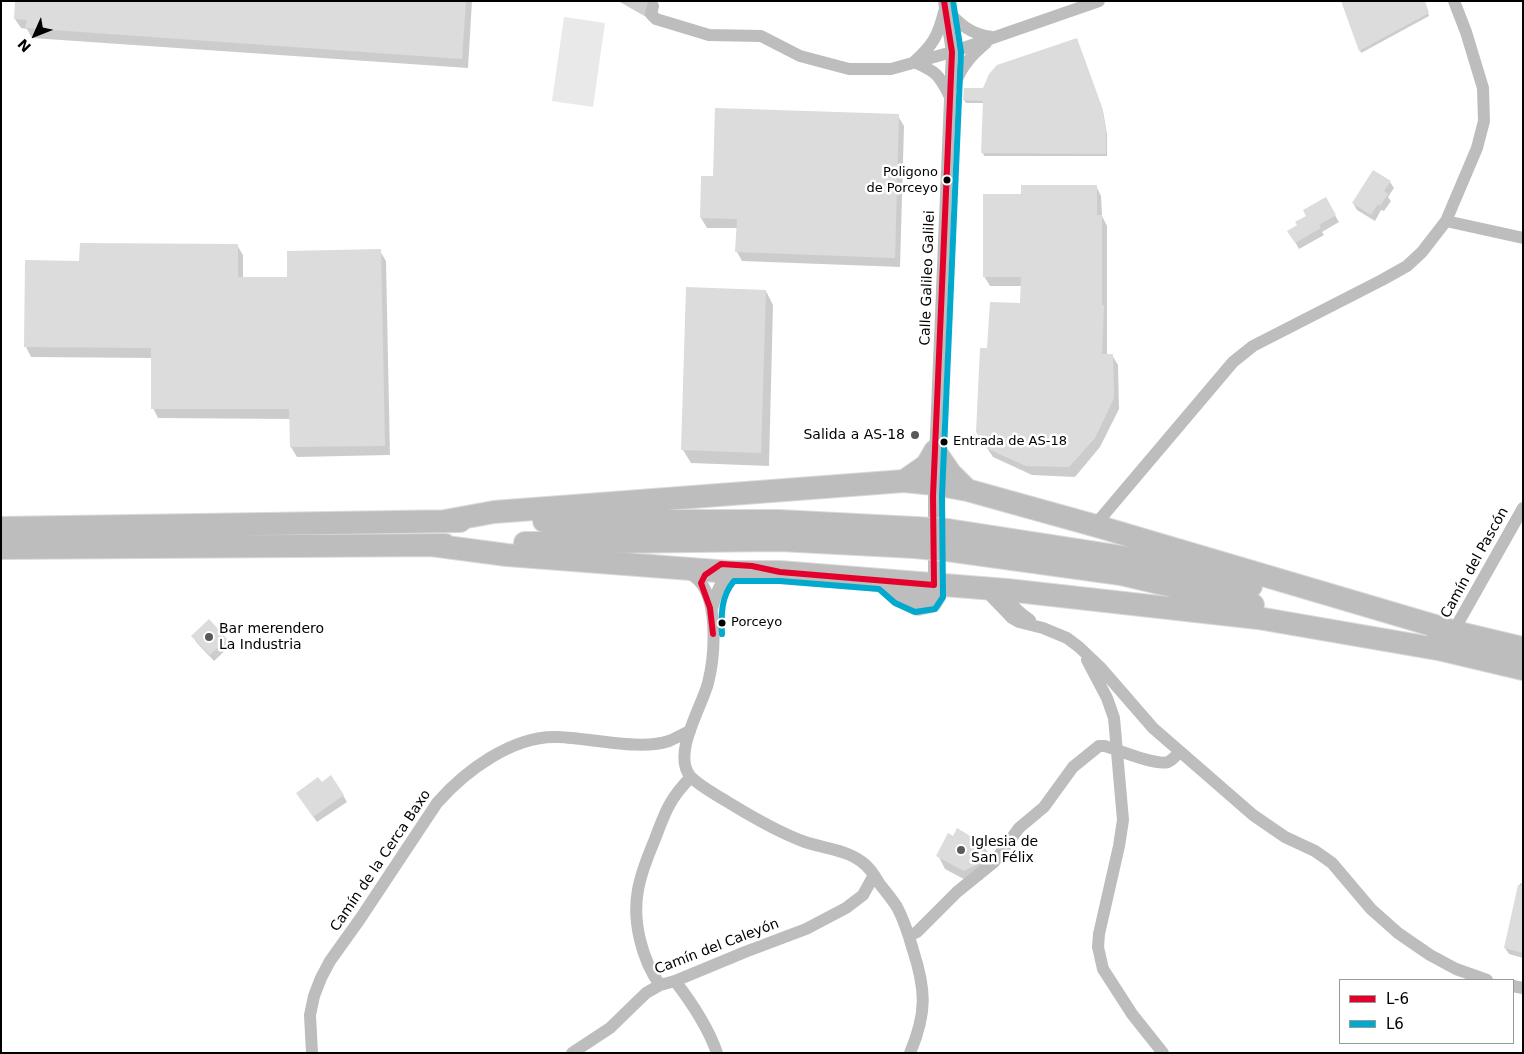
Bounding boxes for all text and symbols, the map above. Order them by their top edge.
north arrow [10,10,60,60]
text: N [14,36,34,55]
place label: Poligono de Porceyo [866,165,938,196]
marker: Poligono de Porceyo [942,175,952,185]
street label: Calle Galileo Galilei [917,210,939,346]
place label: Salida a AS-18 [803,427,905,443]
marker: Salida a AS-18 [909,429,921,441]
place label: Entrada de AS-18 [953,434,1067,450]
marker: Entrada de AS-18 [939,437,949,447]
street label: Camín del Pascón [1438,505,1512,621]
place label: Porceyo [731,615,782,631]
marker: Porceyo [717,618,727,628]
place label: Bar merendero La Industria [219,621,324,654]
marker: Bar merendero La Industria [203,631,215,643]
street label: Camín de la Cerca Baxo [327,787,435,935]
place label: Iglesia de San Félix [971,834,1038,866]
marker: Iglesia de San Félix [955,844,967,856]
street label: Camín del Caleyón [653,916,781,978]
legend [1339,979,1514,1044]
text: L-6 [1386,990,1409,1008]
text: L6 [1386,1015,1404,1033]

